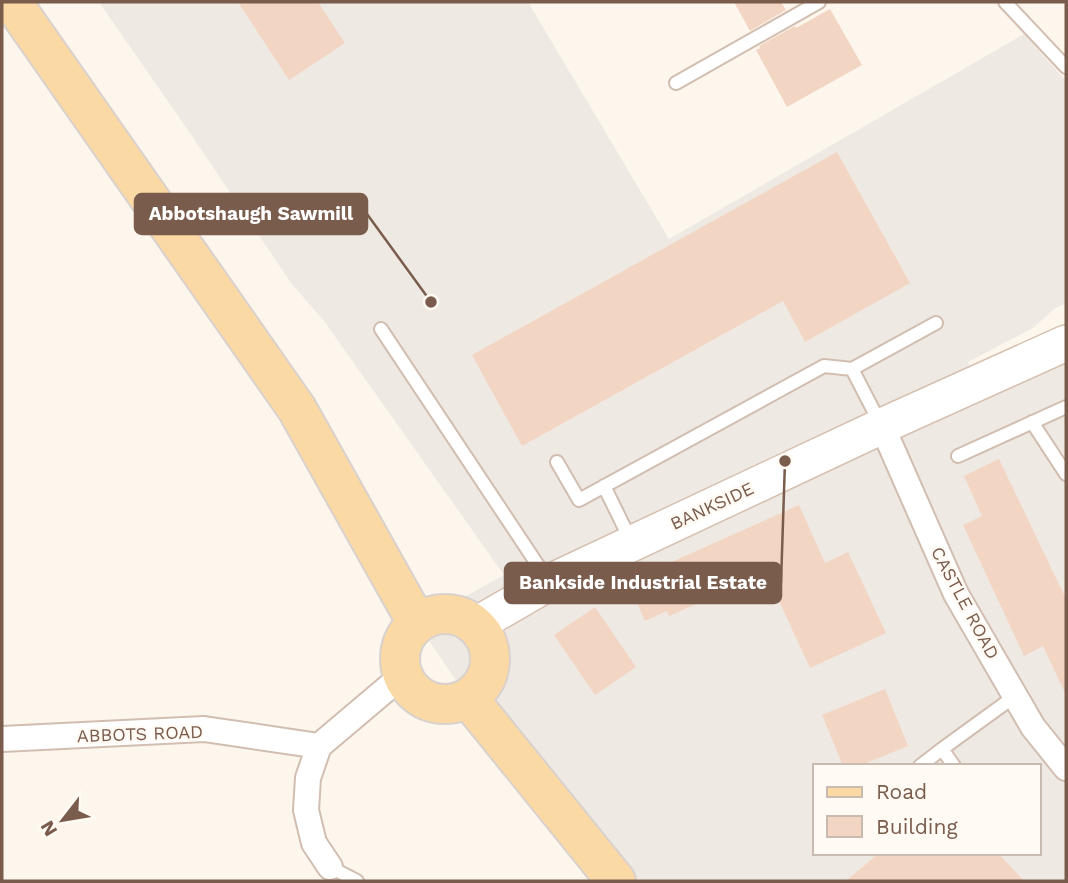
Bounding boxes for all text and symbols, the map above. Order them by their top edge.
callout: Abbotshaugh Sawmill [135,194,367,234]
text: Abbotshaugh Sawmill [149,202,354,225]
street label: BANKSIDE [667,477,757,534]
street label: CASTLE ROAD [927,543,1004,662]
callout: Bankside Industrial Estate [505,563,781,603]
text: Bankside Industrial Estate [519,571,767,594]
street label: ABBOTS ROAD [77,721,203,746]
legend [813,764,1040,855]
text: Road [876,779,927,804]
north arrow [28,785,98,855]
text: Building [876,814,958,839]
text: N [35,817,62,840]

